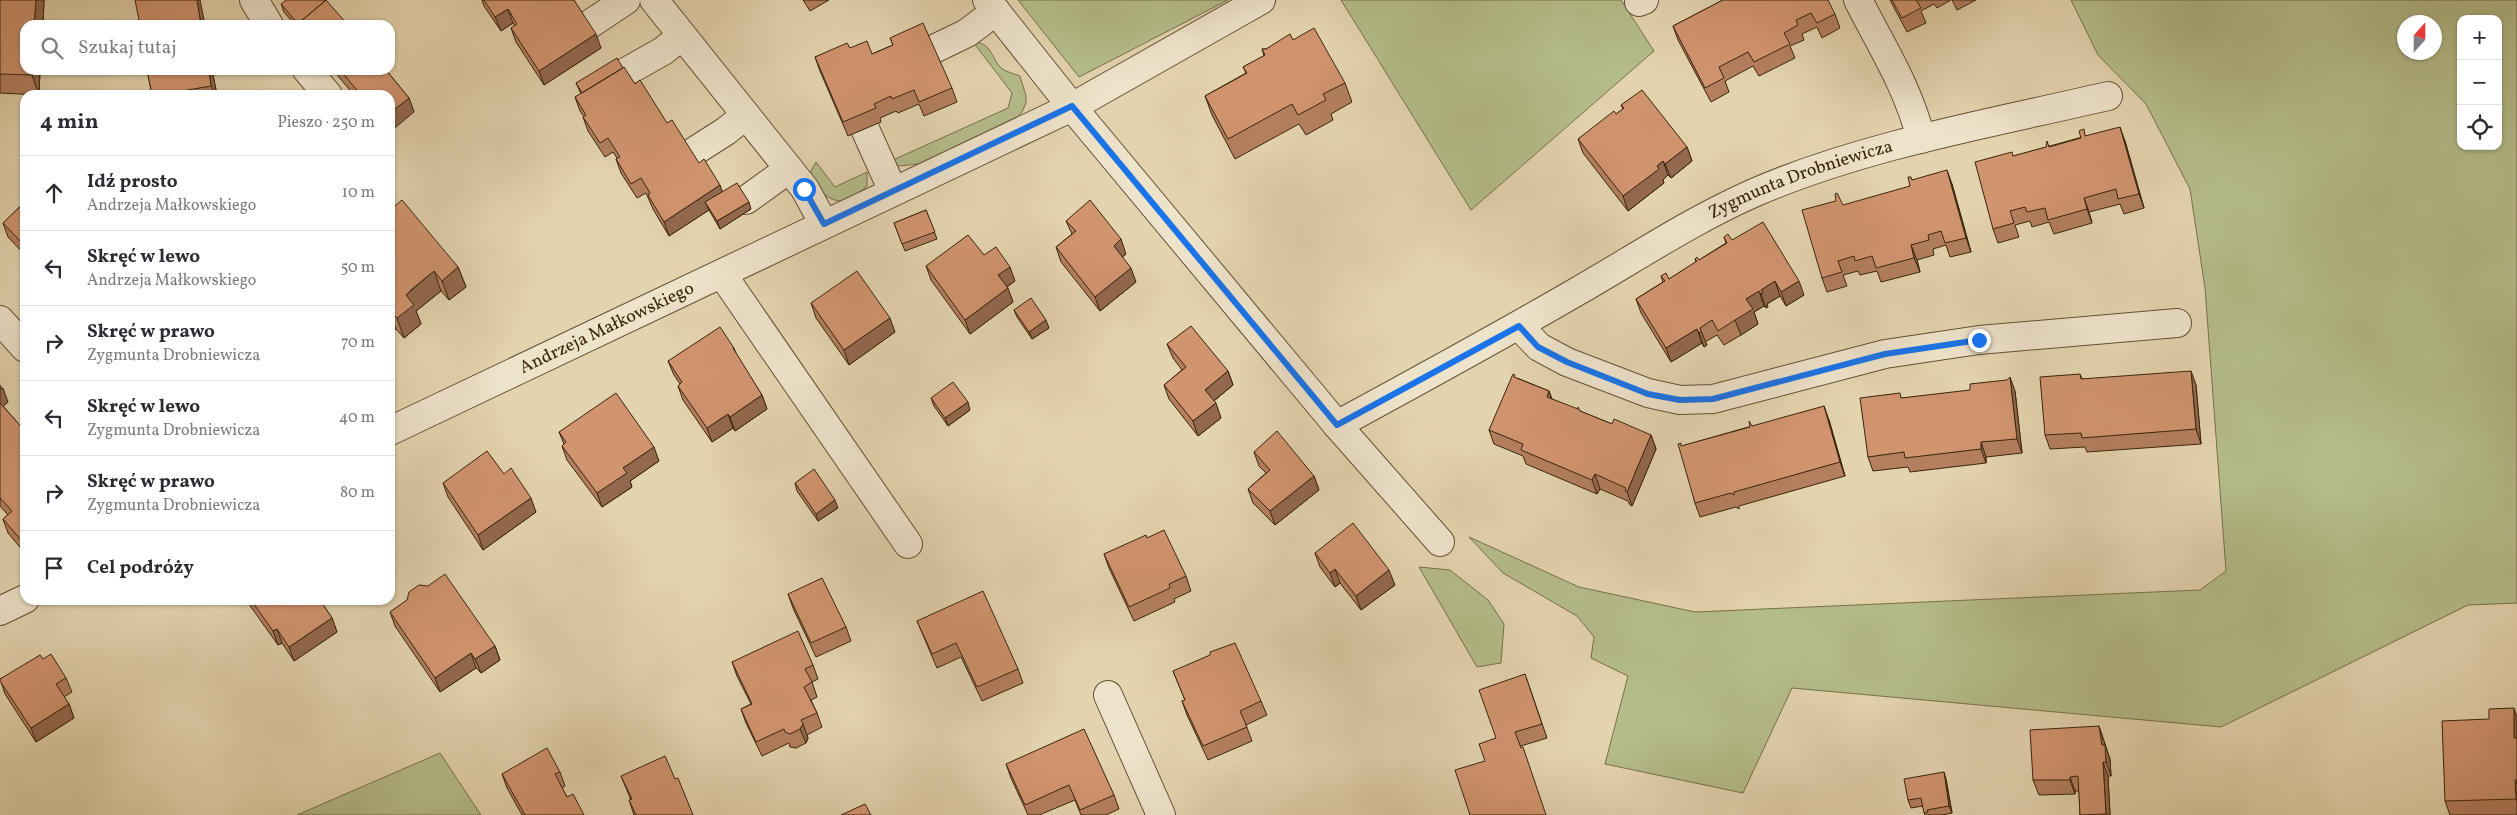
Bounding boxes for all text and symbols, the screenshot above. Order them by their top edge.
north arrow [2397,15,2442,60]
map controls [2457,15,2502,150]
button: + [2457,15,2502,60]
search box [20,20,395,75]
icon: search [38,34,66,62]
text: Szukaj tutaj [78,35,177,61]
button: − [2457,60,2502,105]
button: locate [2457,105,2502,150]
text: 4 min [40,108,99,137]
text: Pieszo · 250 m [277,112,375,134]
street label: Zygmunta Drobniewicza [1704,134,1896,225]
text: Idź prosto [87,169,178,195]
route start [793,178,816,201]
icon: ahead [40,179,68,207]
text: 10 m [342,182,375,204]
text: Andrzeja Małkowskiego [87,195,256,217]
text: Skręć w lewo [87,244,200,270]
icon: left [40,254,68,282]
text: 50 m [341,257,375,279]
text: Andrzeja Małkowskiego [87,270,256,292]
street label: Andrzeja Małkowskiego [515,276,698,380]
text: Skręć w prawo [87,319,215,345]
icon: right [40,329,68,357]
route end [1968,329,1991,352]
text: 70 m [341,332,375,354]
text: Zygmunta Drobniewicza [87,345,260,367]
text: Skręć w lewo [87,394,200,420]
icon: left [40,404,68,432]
text: 40 m [339,407,375,429]
text: Zygmunta Drobniewicza [87,420,260,442]
text: Skręć w prawo [87,469,215,495]
icon: right [40,479,68,507]
text: 80 m [340,482,375,504]
text: Zygmunta Drobniewicza [87,495,260,517]
icon: arrive [40,554,68,582]
text: Cel podróży [87,555,194,581]

